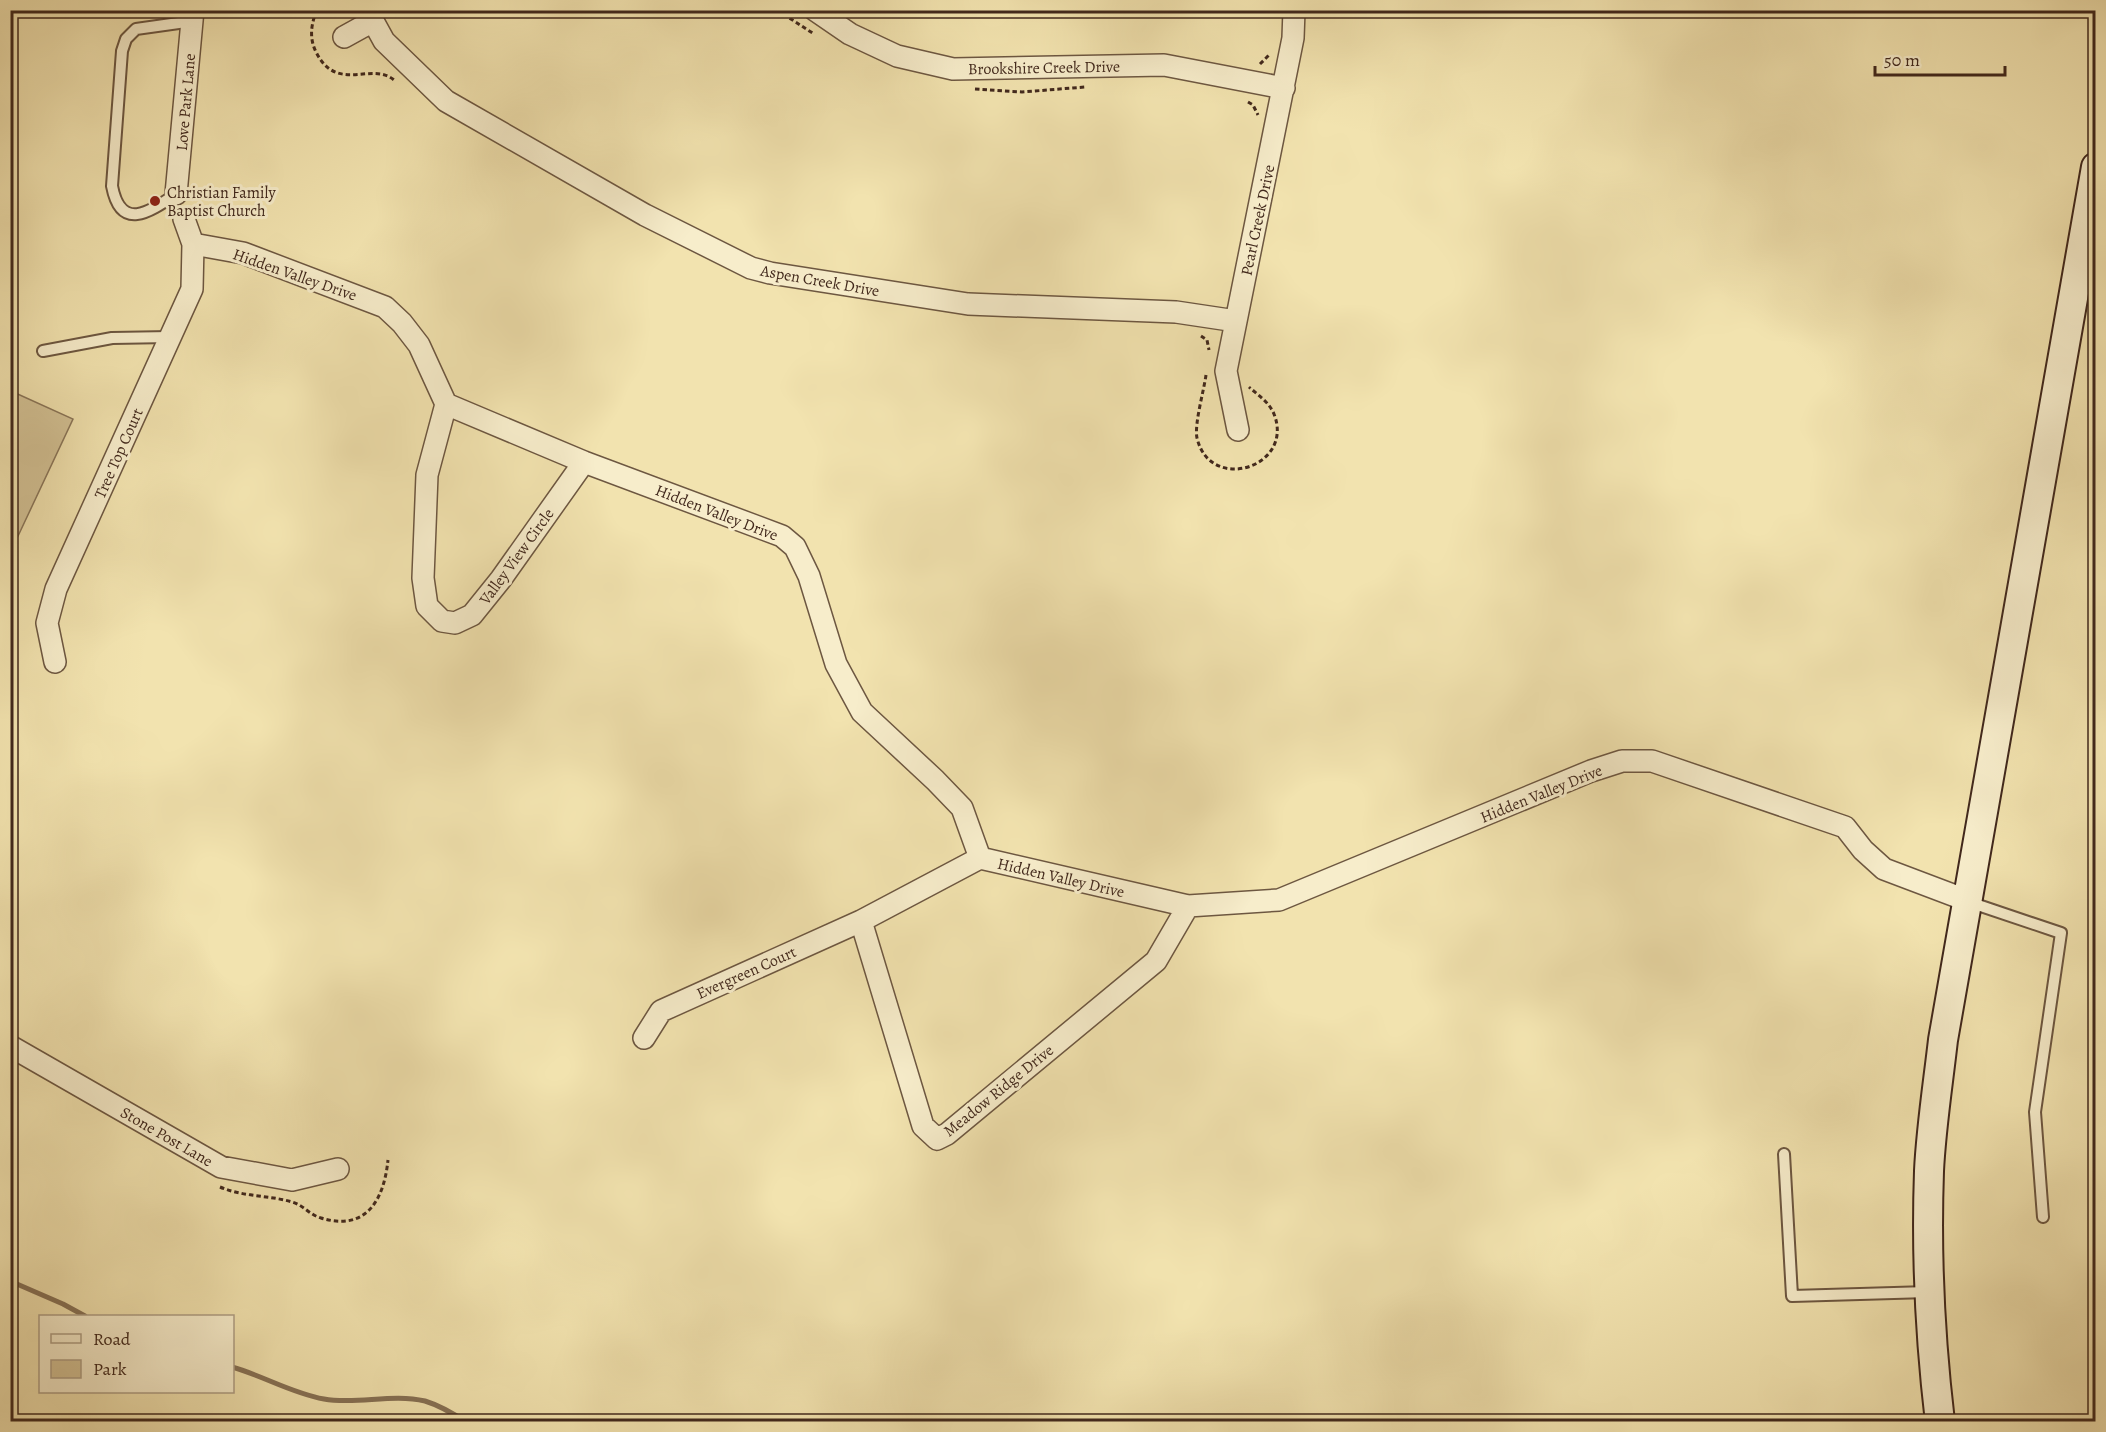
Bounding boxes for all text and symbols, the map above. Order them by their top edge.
scale bar [1875,39,2006,77]
text: 50 m [1884,48,1920,72]
street label: Love Park Lane [171,52,201,152]
street label: Brookshire Creek Drive [968,56,1120,80]
street label: Pearl Creek Drive [1235,163,1280,278]
place label: Christian Family Baptist Church [167,182,277,222]
marker: Christian Family Baptist Church [148,194,162,208]
street label: Hidden Valley Drive [230,243,360,306]
street label: Aspen Creek Drive [758,260,881,302]
street label: Tree Top Court [89,405,149,502]
street label: Hidden Valley Drive [652,479,781,546]
street label: Valley View Circle [474,504,559,610]
street label: Hidden Valley Drive [1477,759,1606,828]
street label: Hidden Valley Drive [995,853,1127,903]
street label: Evergreen Court [693,941,800,1005]
street label: Meadow Ridge Drive [939,1040,1058,1142]
street label: Stone Post Lane [116,1102,217,1172]
legend [39,1315,234,1393]
text: Road [93,1327,131,1351]
text: Park [93,1357,127,1381]

